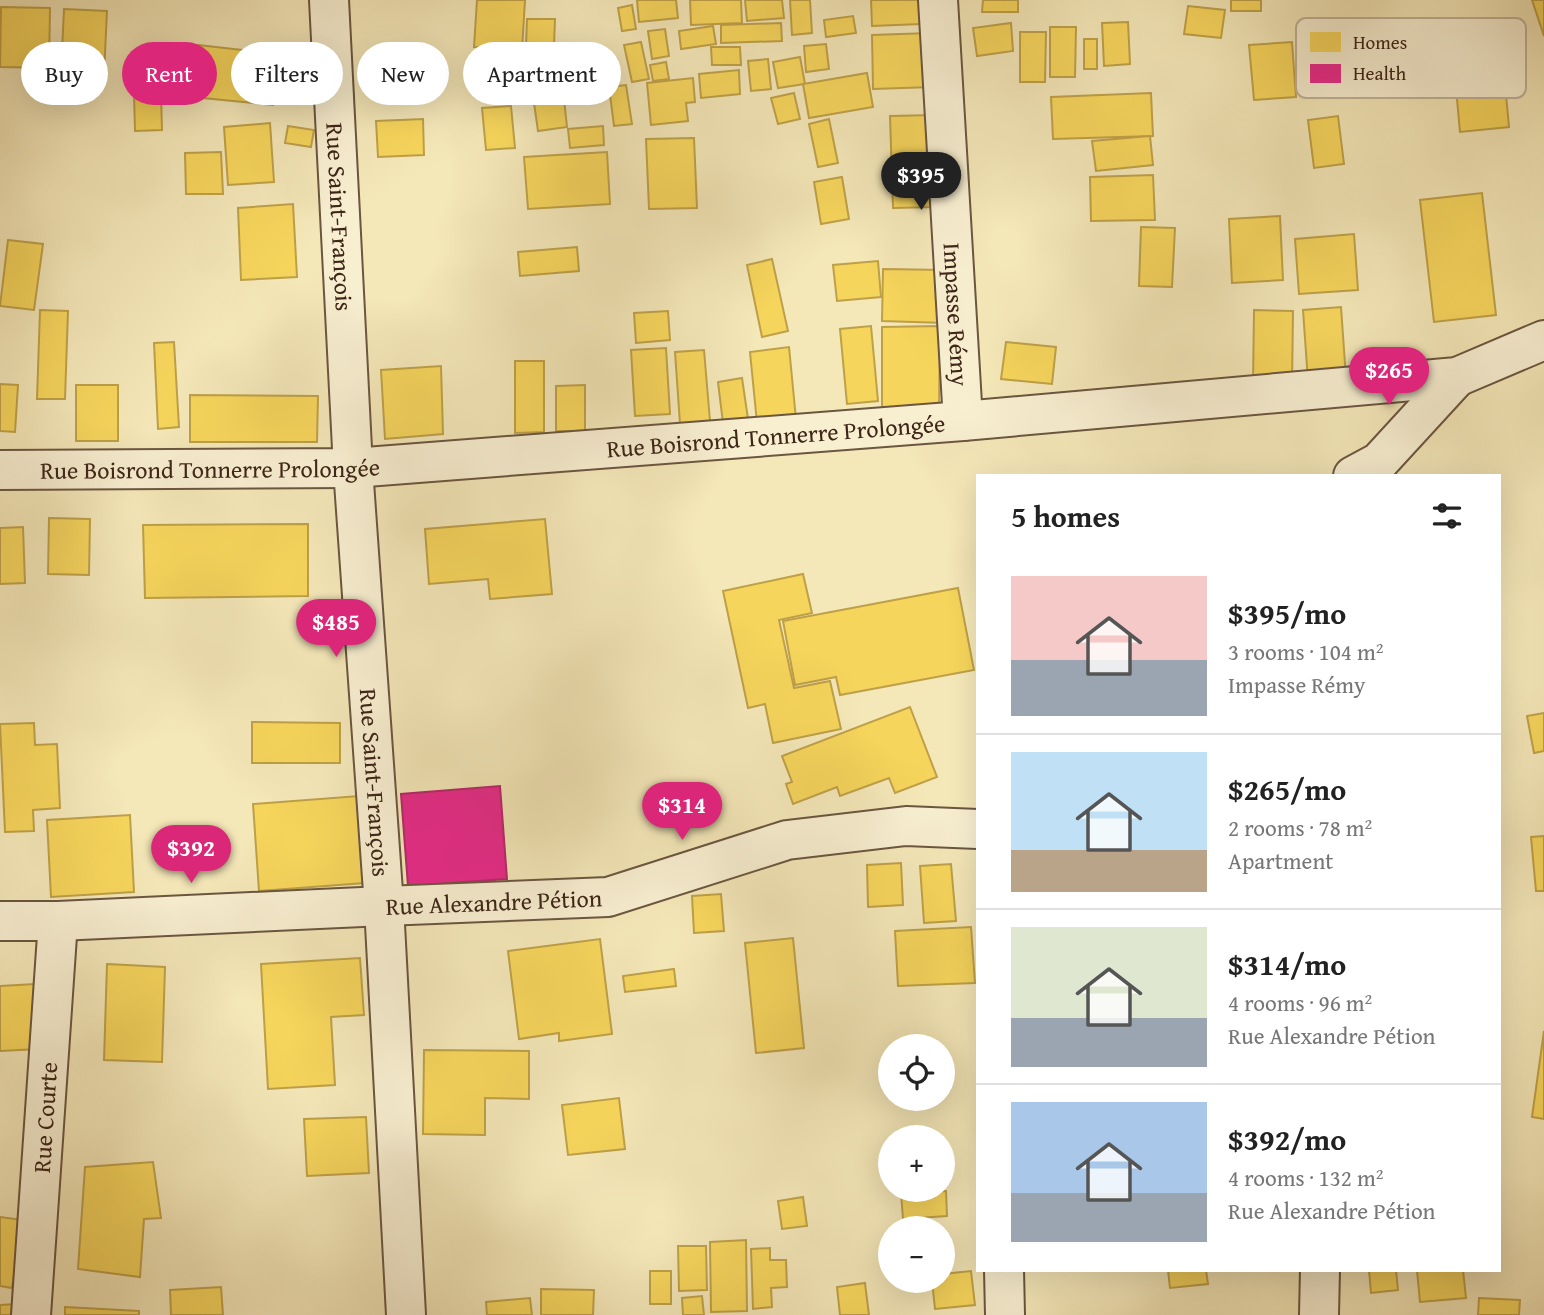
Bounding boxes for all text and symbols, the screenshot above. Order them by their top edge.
legend [1296,18,1526,98]
text: Homes [1353,28,1407,56]
chip: Buy [21,42,108,105]
chip: Rent [122,42,217,105]
chip: Filters [231,42,343,105]
chip: New [357,42,449,105]
chip: Apartment [463,42,621,105]
text: Health [1353,59,1407,87]
street label: Rue Saint-François [318,122,362,312]
pin: $395 [880,152,962,212]
text: $395 [897,158,945,191]
street label: Impasse Rémy [935,242,978,387]
pin: $265 [1348,348,1430,407]
text: $265 [1365,353,1413,386]
street label: Rue Boisrond Tonnerre Prolongée [605,405,946,466]
street label: Rue Boisrond Tonnerre Prolongée [40,448,381,487]
text: 5 homes [1011,494,1120,538]
icon: filters [1428,497,1466,535]
text: $395/mo [1228,591,1346,635]
pin: $485 [295,600,377,659]
icon: home [1067,604,1151,688]
text: $485 [312,605,360,638]
text: 3 rooms · 104 m² [1228,635,1383,668]
text: Impasse Rémy [1228,668,1366,701]
street label: Rue Saint-François [351,687,399,878]
text: $265/mo [1228,767,1346,811]
icon: home [1067,780,1151,864]
pin: $314 [641,782,723,842]
text: $314 [658,788,706,821]
text: 2 rooms · 78 m² [1228,811,1372,844]
pin: $392 [150,826,232,885]
text: $392 [167,831,215,864]
text: Apartment [1228,844,1333,877]
street label: Rue Alexandre Pétion [385,880,603,923]
text: $314/mo [1228,942,1346,986]
icon: home [1067,955,1151,1039]
text: 4 rooms · 96 m² [1228,986,1372,1019]
text: Rue Alexandre Pétion [1228,1019,1436,1052]
map controls [878,1034,955,1293]
button: locate [878,1034,955,1111]
street label: Rue Courte [23,1061,66,1174]
text: $392/mo [1228,1117,1346,1161]
button: + [878,1125,955,1202]
icon: home [1067,1130,1151,1214]
text: 4 rooms · 132 m² [1228,1161,1383,1194]
text: Rue Alexandre Pétion [1228,1194,1436,1227]
button: − [878,1216,955,1293]

